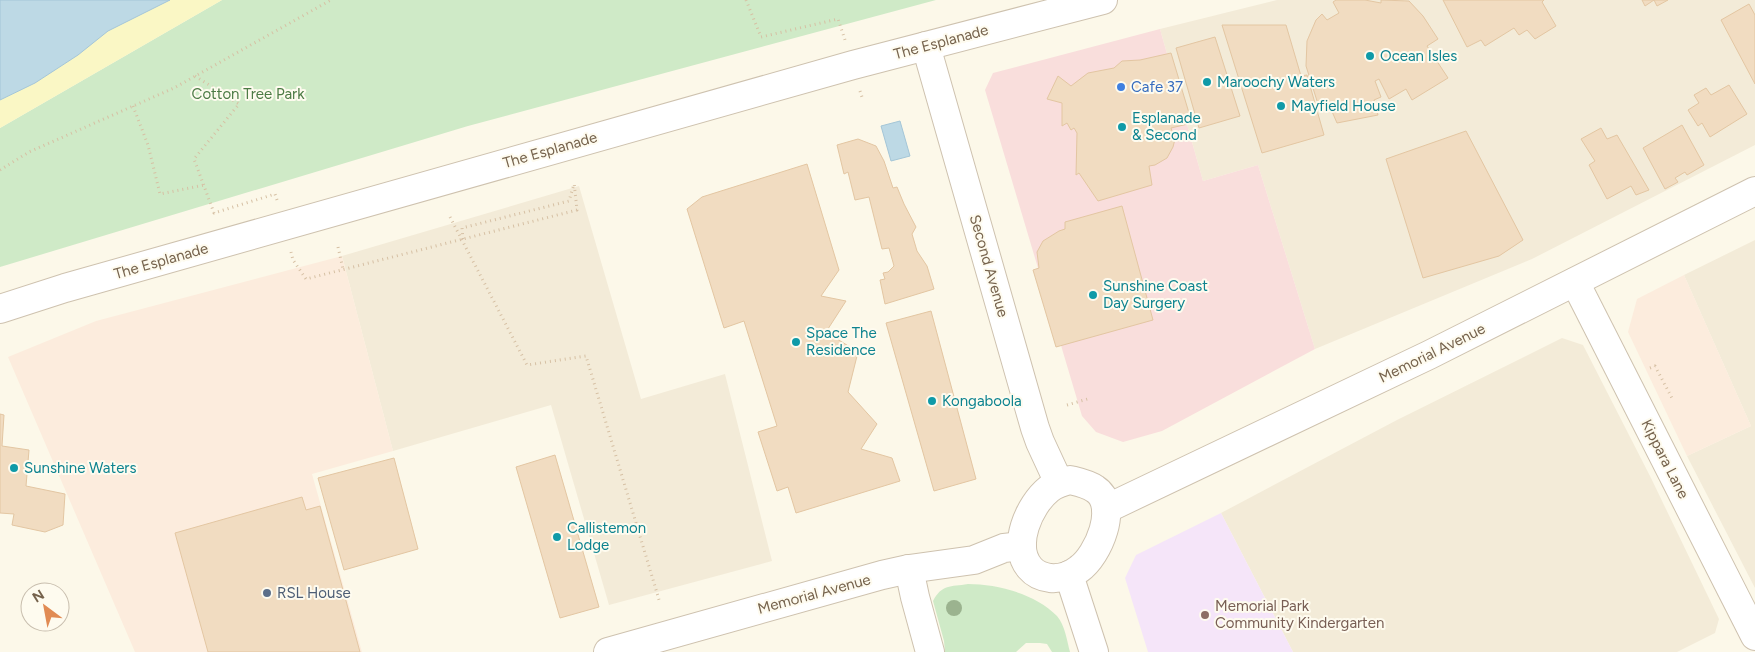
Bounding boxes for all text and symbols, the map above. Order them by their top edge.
street label: The Esplanade [892,21,990,63]
place label: Ocean Isles [1380,47,1457,65]
marker: Ocean Isles [1364,50,1376,62]
place label: Maroochy Waters [1217,73,1335,91]
marker: Maroochy Waters [1201,76,1213,88]
place label: Cafe 37 [1131,78,1183,96]
marker: Cafe 37 [1115,81,1127,93]
park label: Cotton Tree Park [192,85,305,103]
place label: Mayfield House [1291,97,1396,115]
marker: Mayfield House [1275,100,1287,112]
place label: Esplanade & Second [1132,109,1201,144]
marker: Esplanade & Second [1116,121,1128,133]
street label: The Esplanade [501,128,599,172]
street label: Second Avenue [966,213,1012,319]
street label: The Esplanade [112,239,210,283]
place label: Sunshine Coast Day Surgery [1103,277,1208,312]
marker: Sunshine Coast Day Surgery [1087,289,1099,301]
street label: Memorial Avenue [1376,319,1488,387]
place label: Space The Residence [806,324,877,359]
marker: Space The Residence [790,336,802,348]
place label: Kongaboola [942,392,1022,410]
marker: Kongaboola [926,395,938,407]
street label: Kippara Lane [1637,416,1693,502]
place label: Sunshine Waters [24,459,136,477]
marker: Sunshine Waters [8,462,20,474]
place label: Callistemon Lodge [567,519,646,554]
marker: Callistemon Lodge [551,531,563,543]
street label: Memorial Avenue [756,570,872,618]
north arrow [20,582,70,632]
place label: RSL House [277,584,351,602]
text: N [29,586,47,606]
marker: RSL House [261,587,273,599]
place label: Memorial Park Community Kindergarten [1215,597,1384,632]
marker: Memorial Park Community Kindergarten [1199,609,1211,621]

